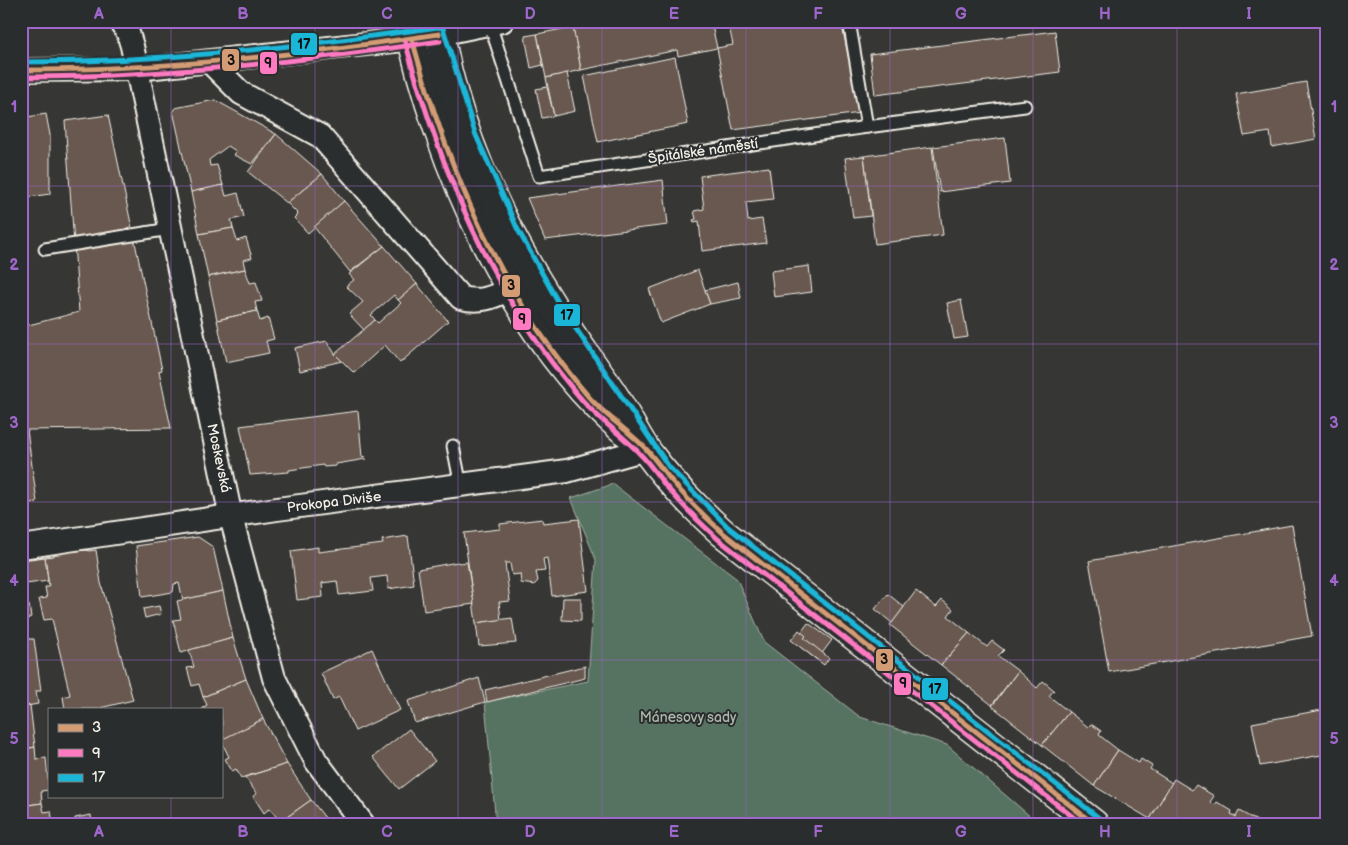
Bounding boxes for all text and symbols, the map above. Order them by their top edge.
text: A [93,5,104,24]
text: B [237,5,249,24]
text: C [381,5,393,24]
text: D [524,5,536,24]
text: E [669,5,679,24]
text: F [813,5,823,24]
text: G [955,5,967,24]
text: H [1099,5,1111,24]
text: I [1246,5,1252,24]
line badge: 17 [290,32,318,56]
text: 17 [297,36,311,53]
line badge: 3 [221,48,240,72]
line badge: 9 [259,51,278,75]
text: 3 [227,52,235,69]
text: 9 [264,55,272,72]
text: 1 [11,98,17,117]
text: 1 [1331,98,1337,117]
street label: Špitálské náměstí [647,134,760,167]
text: 2 [9,256,19,275]
text: 2 [1329,256,1339,275]
line badge: 3 [501,274,521,298]
text: 3 [507,277,515,294]
line badge: 17 [553,303,581,327]
line badge: 9 [512,307,532,331]
text: 17 [560,307,574,324]
text: 9 [518,311,526,328]
text: 3 [9,414,19,433]
text: 3 [1329,414,1339,433]
street label: Moskevská [203,422,235,494]
street label: Prokopa Diviše [286,488,382,516]
text: 4 [9,572,19,591]
text: 4 [1329,572,1339,591]
line badge: 3 [875,648,894,672]
text: 3 [880,651,888,668]
line badge: 9 [893,672,912,696]
text: 9 [899,675,907,692]
line badge: 17 [921,677,949,701]
text: 17 [928,681,942,698]
legend [48,708,222,798]
park label: Mánesovy sady [640,709,737,726]
text: 3 [92,718,101,737]
text: 5 [9,730,19,749]
text: 5 [1329,730,1339,749]
text: 9 [92,744,101,763]
text: 17 [92,768,106,787]
text: A [93,823,104,842]
text: B [237,823,249,842]
text: C [381,823,393,842]
text: D [524,823,536,842]
text: E [669,823,679,842]
text: F [813,823,823,842]
text: G [955,823,967,842]
text: H [1099,823,1111,842]
text: I [1246,823,1252,842]

